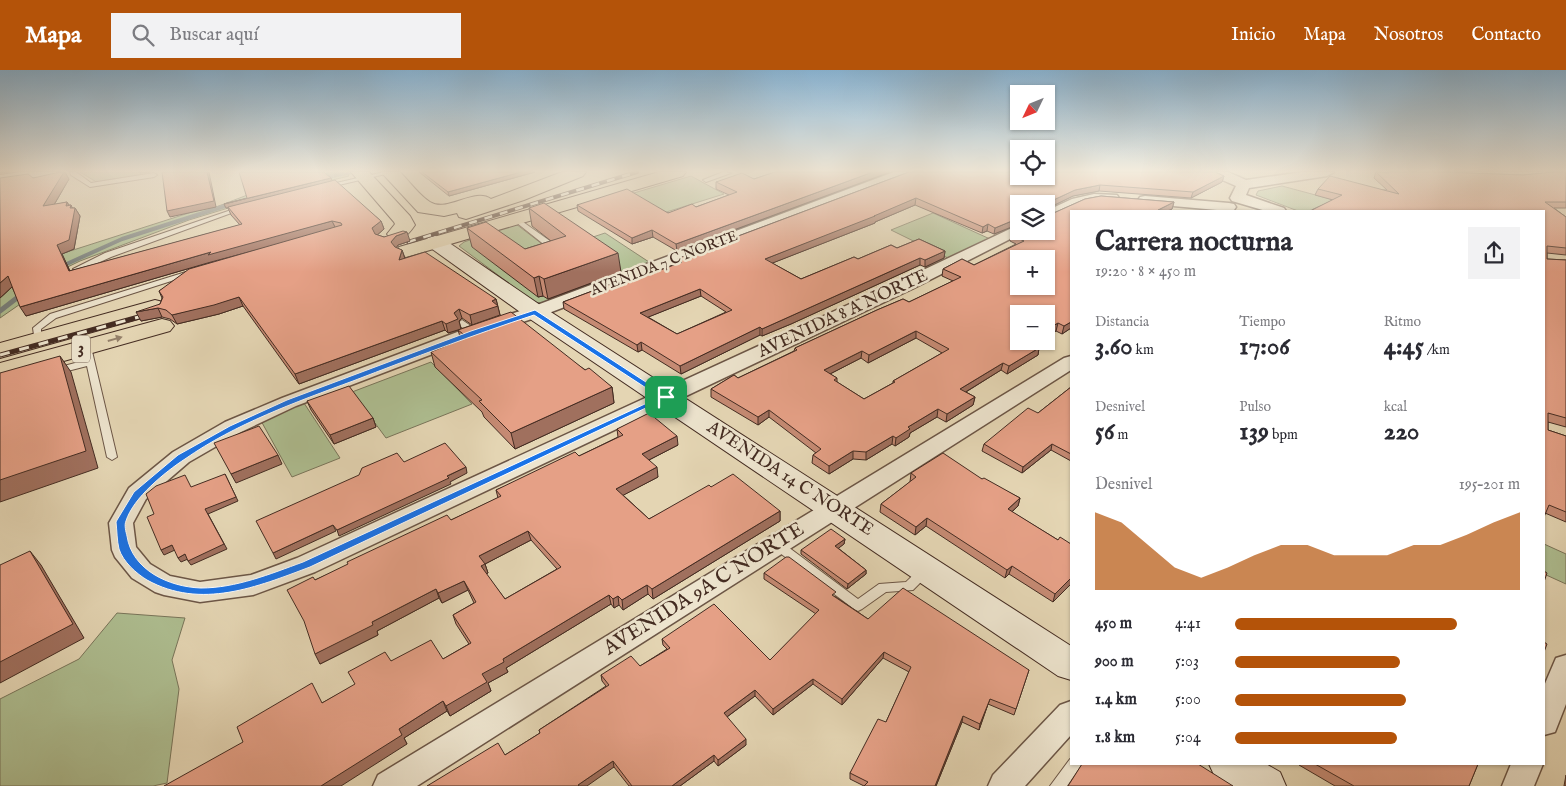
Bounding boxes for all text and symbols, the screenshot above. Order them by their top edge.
search box [111,13,461,58]
text: Mapa [25,20,81,51]
icon: search [129,21,157,49]
text: Buscar aquí [169,23,258,47]
text: Inicio [1231,24,1276,47]
text: Mapa [1304,24,1346,47]
text: Nosotros [1374,24,1443,47]
text: Contacto [1471,24,1541,47]
north arrow [1010,85,1055,130]
map controls [1010,85,1055,350]
button: locate [1010,140,1055,185]
button: layers [1010,195,1055,240]
text: Carrera nocturna [1095,225,1292,260]
street label: AVENIDA 7 C NORTE [587,226,740,300]
button: share [1468,227,1520,279]
button: + [1010,250,1055,295]
text: 19:20 · 8 × 450 m [1095,262,1196,282]
street label: AVENIDA 8 A NORTE [753,264,932,364]
button: − [1010,305,1055,350]
text: Distancia [1095,313,1149,331]
text: Tiempo [1239,313,1286,331]
text: Ritmo [1384,313,1421,331]
text: 3.60 [1095,331,1133,363]
text: 17:06 [1239,331,1290,363]
text: 4:45 [1384,331,1424,363]
one-way arrow [107,335,122,343]
road number: 3 [72,336,90,362]
text: km [1133,341,1154,359]
text: /km [1424,341,1450,359]
pin [645,376,687,418]
icon: arrive [652,383,680,411]
text: Desnivel [1095,398,1145,416]
text: Pulso [1239,398,1271,416]
text: kcal [1384,398,1407,416]
street label: AVENIDA 14 C NORTE [701,416,878,542]
text: 56 [1095,416,1115,448]
text: 139 [1239,416,1269,448]
text: 220 [1384,416,1419,448]
text: m [1115,426,1128,444]
text: bpm [1269,426,1298,444]
text: Desnivel [1095,475,1152,495]
text: 195–201 m [1459,475,1520,495]
street label: AVENIDA 9A C NORTE [598,516,810,662]
text: 450 m [1095,614,1132,634]
text: 4:41 [1175,614,1201,634]
text: 900 m [1095,652,1134,672]
text: 5:03 [1175,652,1199,672]
text: 1.4 km [1095,690,1137,710]
text: 5:00 [1175,690,1201,710]
text: 1.8 km [1095,728,1135,748]
text: 5:04 [1175,728,1201,748]

